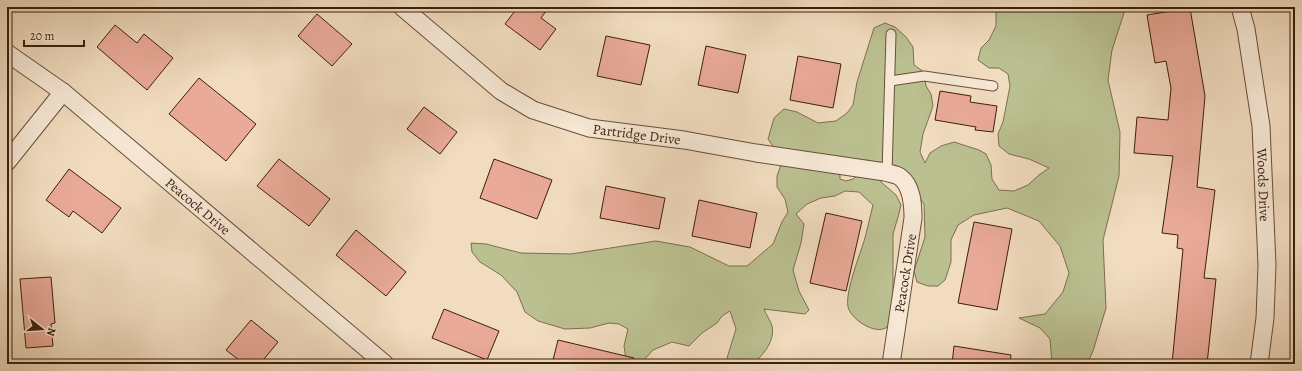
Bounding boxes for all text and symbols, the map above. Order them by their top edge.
scale bar [24,22,84,48]
text: 20 m [30,28,54,44]
street label: Partridge Drive [592,120,682,149]
street label: Woods Drive [1252,147,1274,222]
street label: Peacock Drive [161,173,234,239]
street label: Peacock Drive [890,232,921,314]
north arrow [22,309,62,349]
text: N [43,326,59,338]

